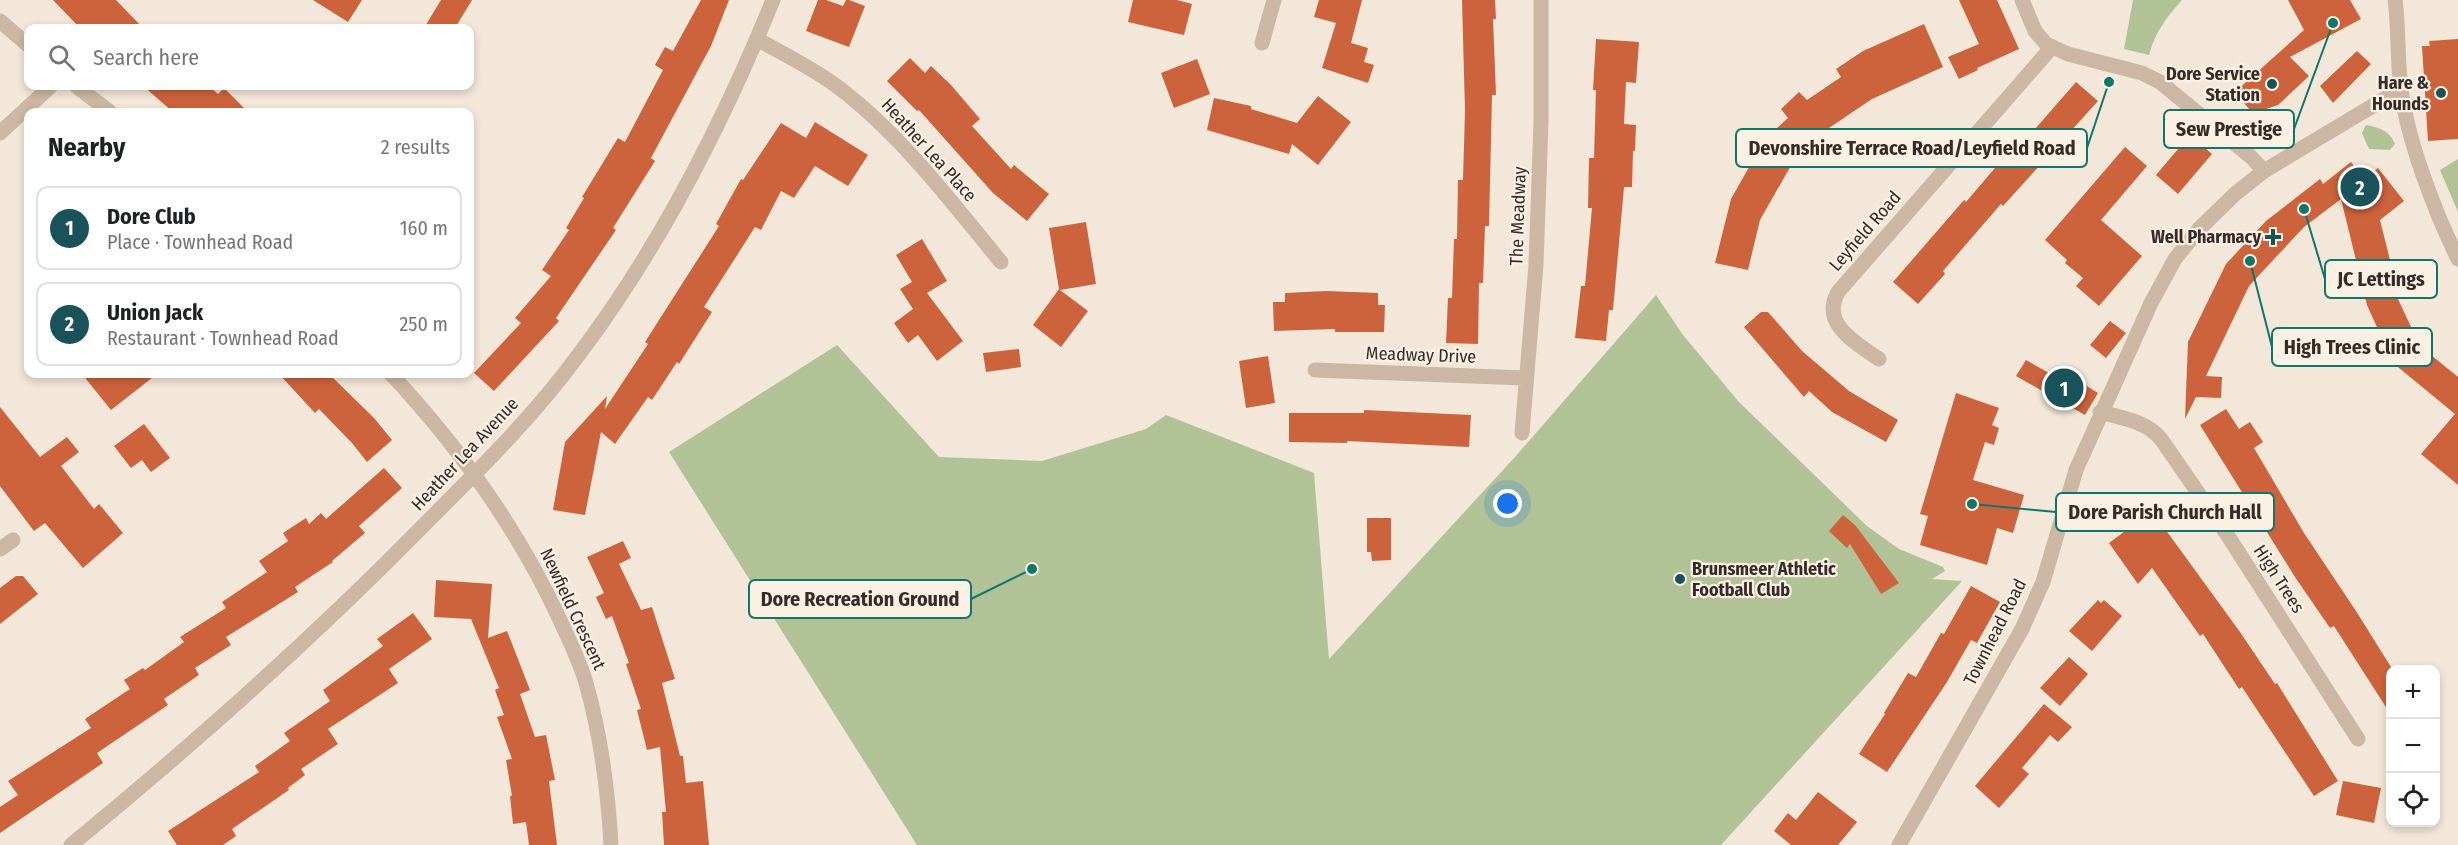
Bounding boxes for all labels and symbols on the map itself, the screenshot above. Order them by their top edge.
place label: Dore Service Station [2166,63,2260,106]
place label: Hare & Hounds [2372,72,2430,115]
marker: Dore Service Station [2265,77,2279,91]
marker: Hare & Hounds [2434,86,2448,100]
street label: Heather Lea Place [877,94,981,206]
callout: Sew Prestige [2164,110,2294,148]
text: Sew Prestige [2176,117,2282,141]
callout: Devonshire Terrace Road/Leyfield Road [1736,129,2087,167]
text: Devonshire Terrace Road/Leyfield Road [1748,136,2076,160]
pin: 2 [2340,164,2380,210]
street label: The Meadway [1505,166,1531,266]
street label: Leyfield Road [1824,187,1906,275]
place label: Well Pharmacy [2151,226,2261,248]
marker: Well Pharmacy [2266,230,2280,244]
callout: JC Lettings [2325,260,2437,298]
text: JC Lettings [2336,267,2425,291]
callout: High Trees Clinic [2272,328,2432,366]
text: High Trees Clinic [2284,335,2420,359]
street label: Meadway Drive [1365,342,1477,368]
pin: 1 [2044,366,2084,410]
street label: Heather Lea Avenue [407,393,523,515]
your location [1493,489,1522,518]
callout: Dore Parish Church Hall [2056,493,2274,531]
text: Dore Parish Church Hall [2068,500,2262,524]
street label: High Trees [2249,541,2309,617]
street label: Newfield Crescent [535,545,611,673]
place label: Brunsmeer Athletic Football Club [1692,558,1836,601]
marker: Brunsmeer Athletic Football Club [1673,572,1687,586]
street label: Townhead Road [1959,575,2031,689]
callout: Dore Recreation Ground [749,580,971,618]
text: Dore Recreation Ground [761,587,959,611]

